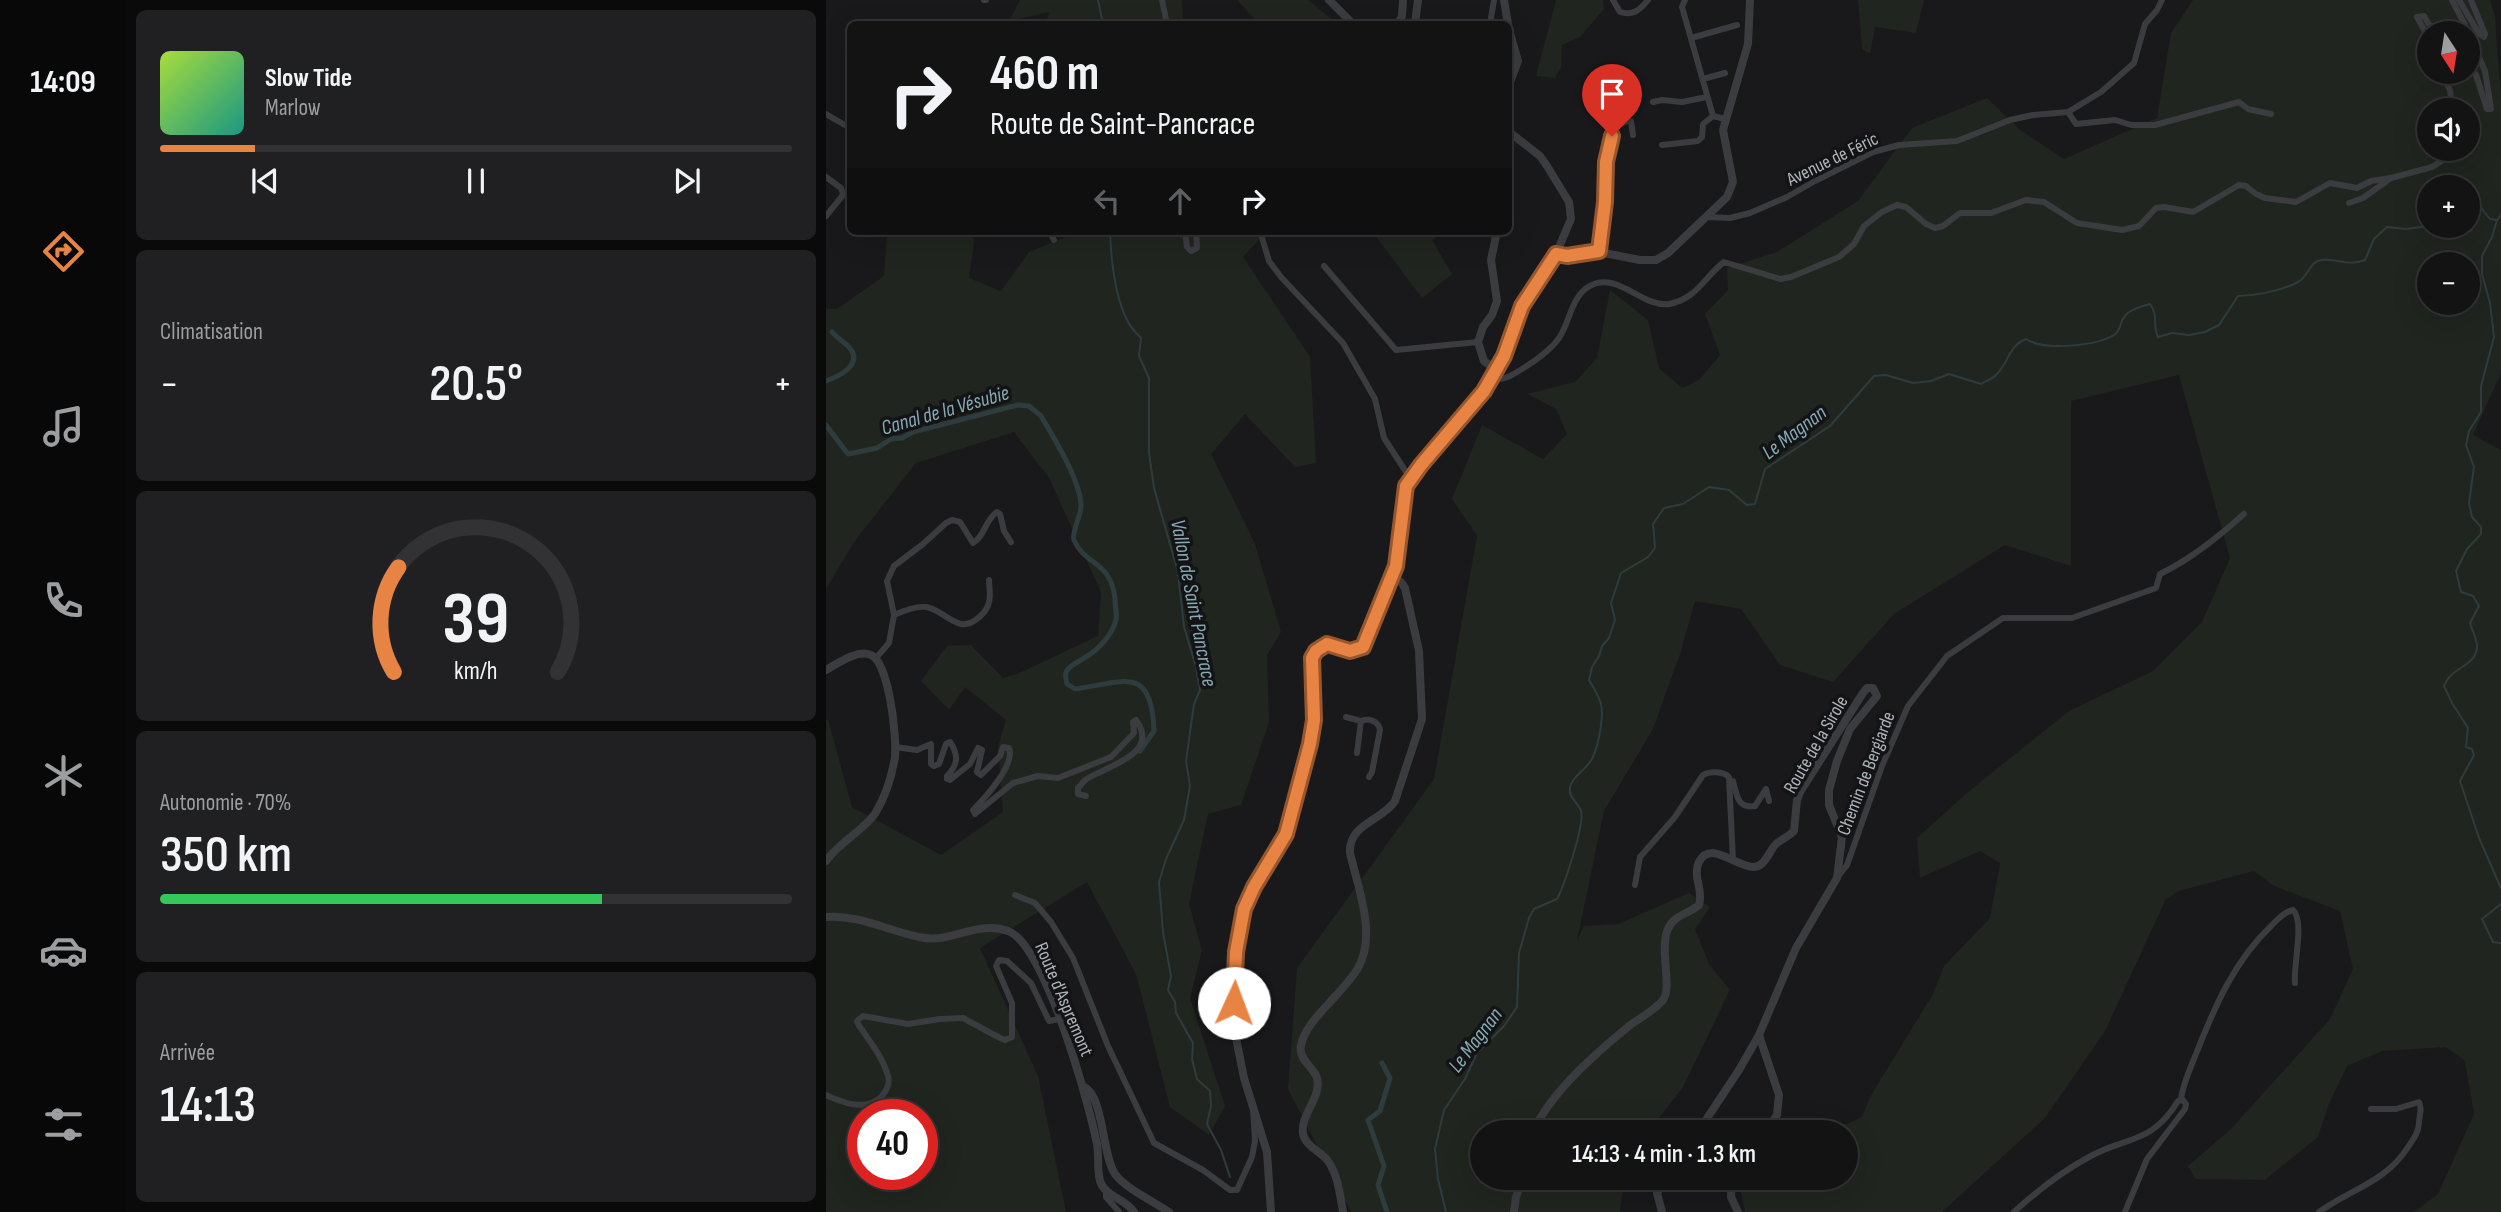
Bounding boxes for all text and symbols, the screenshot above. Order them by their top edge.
north arrow [2417,21,2480,84]
map controls [2417,21,2480,315]
text: 460 m [990,45,1099,104]
icon: right [875,49,966,140]
text: 14:09 [30,63,96,102]
text: Slow Tide [265,63,352,94]
pin [1582,64,1642,136]
icon: arrive [1593,75,1631,113]
text: Marlow [265,94,321,122]
button: sound [2417,98,2480,161]
text: Route de Saint-Pancrace [990,105,1255,144]
street label: Avenue de Féric [1782,127,1882,192]
icon: previous [246,162,284,200]
icon: pause [457,162,495,200]
icon: next [668,162,706,200]
button: + [2417,175,2480,238]
icon: left [1088,182,1126,220]
icon: ahead [1161,182,1199,220]
icon: right [1234,182,1272,220]
icon: directions [39,227,88,276]
button: − [2417,252,2480,315]
text: Climatisation [160,318,263,346]
text: 20.5° [429,353,523,416]
text: − [160,362,179,407]
text: + [773,362,792,407]
water label: Canal de la Vésubie [878,380,1012,441]
water label: Le Magnan [1757,400,1832,465]
icon: music [39,402,88,451]
water label: Vallon de Saint Pancrace [1165,517,1222,689]
icon: phone [39,576,88,625]
text: 39 [442,576,510,664]
text: km/h [454,656,498,687]
street label: Route de la Sirole [1779,692,1854,798]
street label: Chemin de Bergiarde [1832,708,1901,839]
icon: climate [39,751,88,800]
text: Autonomie · 70% [160,789,291,817]
text: 350 km [160,824,292,887]
icon: car [39,926,88,975]
street label: Route d'Aspremont [1029,939,1098,1060]
position arrow [1197,966,1271,1040]
water label: Le Magnan [1443,1003,1508,1077]
text: Arrivée [160,1039,215,1067]
text: 14:13 [160,1074,256,1137]
speed limit sign: 40 [847,1099,938,1190]
icon: filters [39,1100,88,1149]
text: 14:13 · 4 min · 1.3 km [1572,1139,1756,1170]

